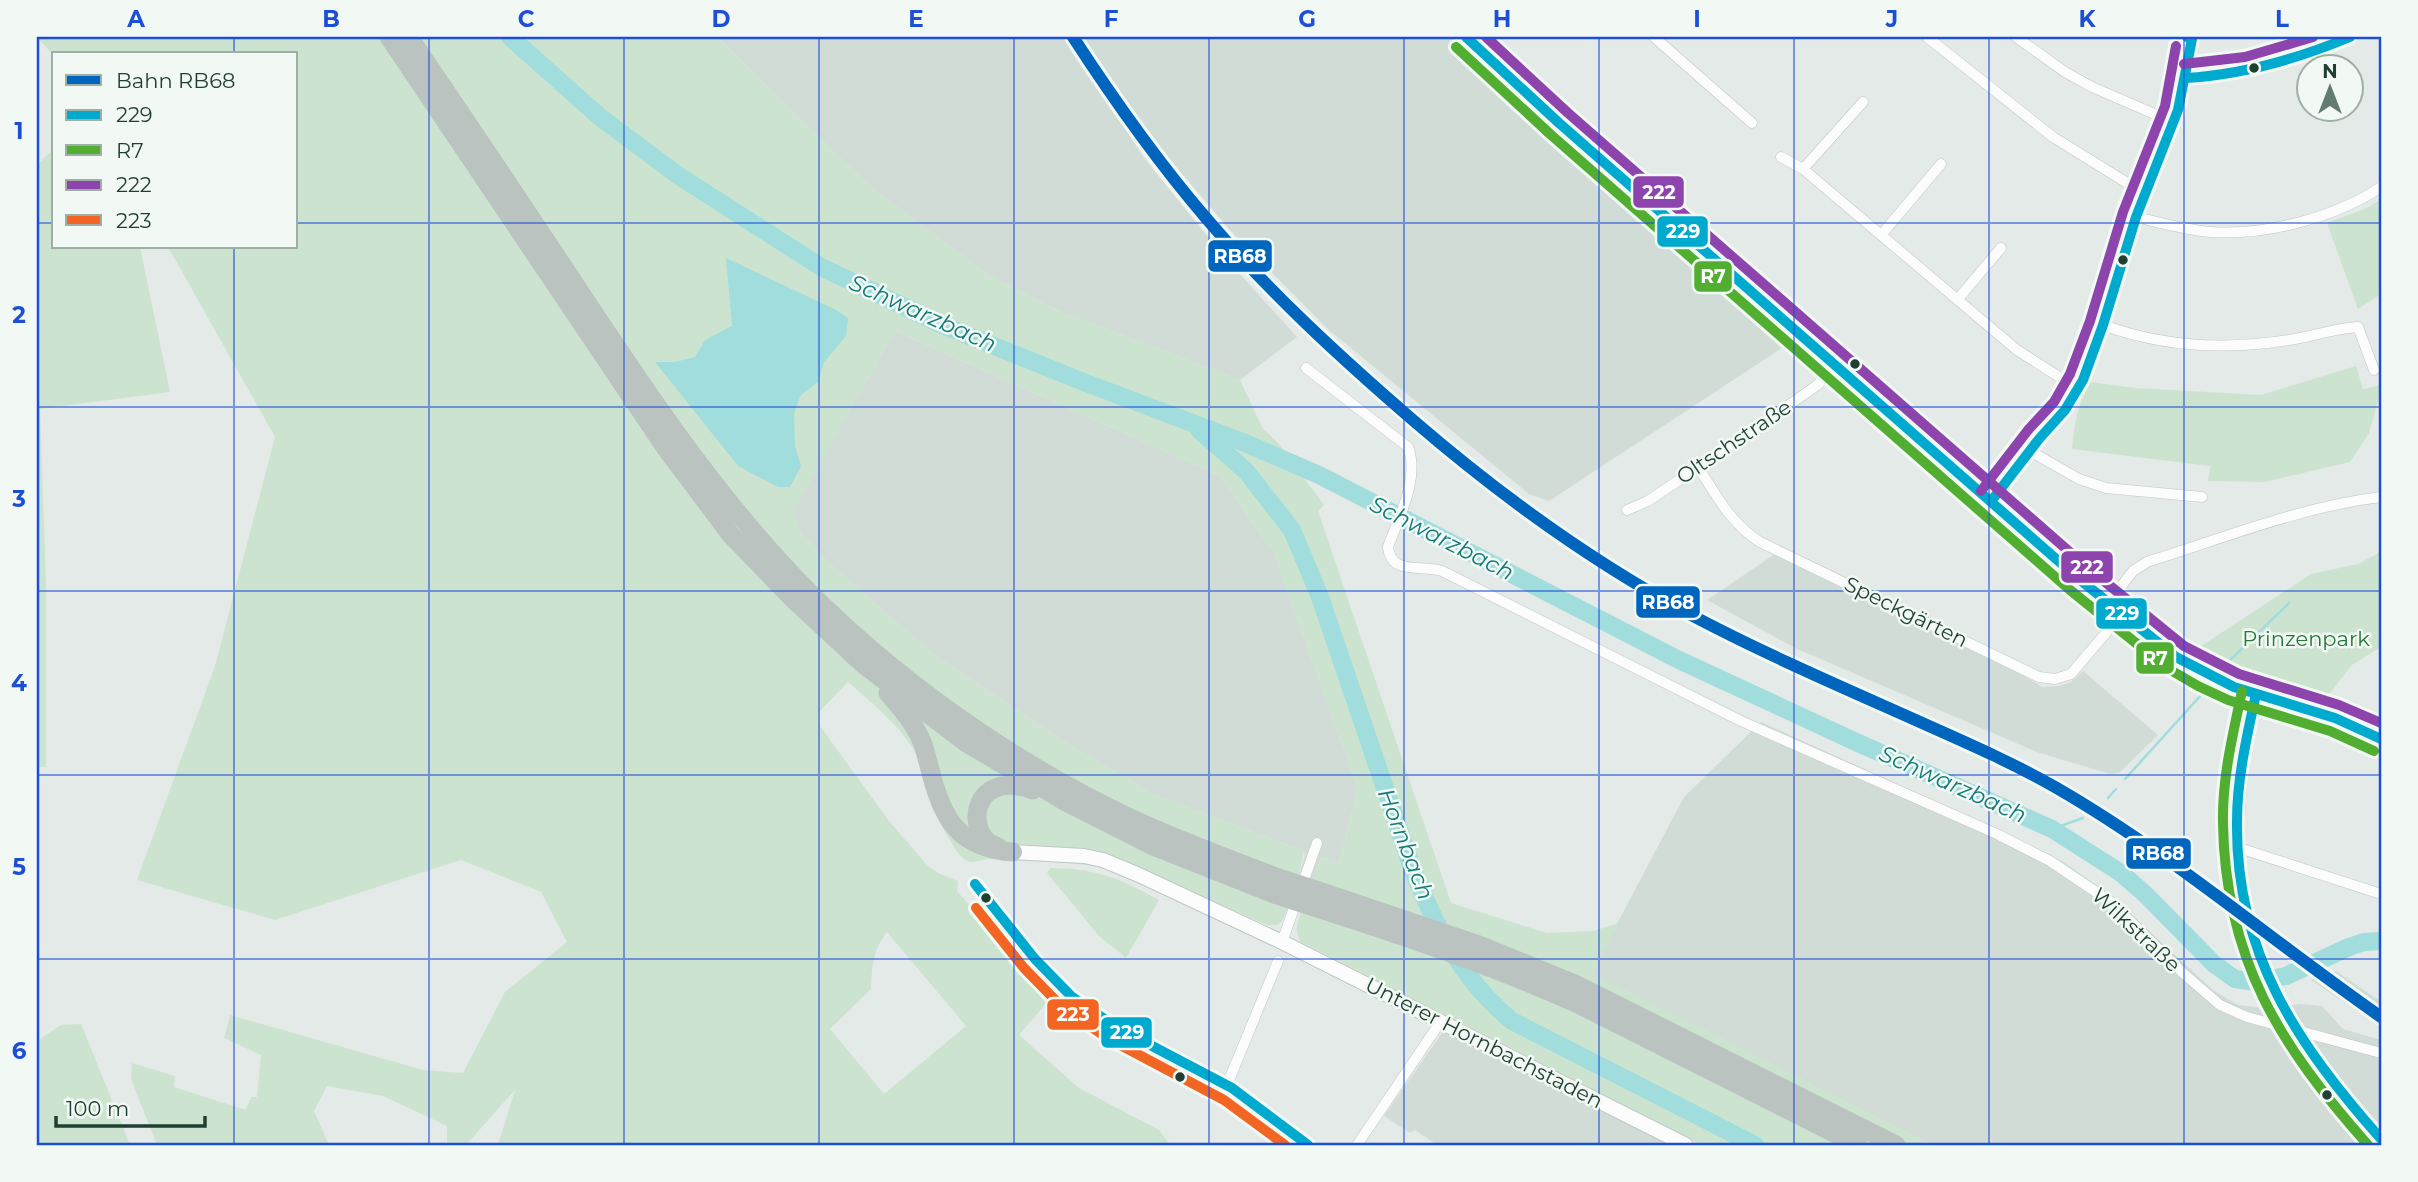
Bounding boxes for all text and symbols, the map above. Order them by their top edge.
text: A [126,5,145,33]
text: B [322,5,340,33]
text: C [518,5,535,33]
text: D [712,5,731,33]
text: E [908,5,924,33]
text: F [1104,5,1119,33]
text: G [1298,5,1316,33]
text: H [1493,5,1511,33]
text: I [1693,5,1701,33]
text: J [1885,5,1898,33]
text: K [2078,5,2096,33]
text: L [2275,5,2289,33]
legend [52,52,298,248]
north arrow [2296,52,2366,122]
text: N [2322,60,2338,83]
unlabelled marker [2247,61,2261,75]
text: Bahn RB68 [116,68,235,93]
text: 229 [116,102,153,127]
text: 1 [14,117,24,145]
text: R7 [116,138,144,163]
text: 222 [116,172,152,197]
line badge: 222 [1632,175,1685,209]
text: 222 [1642,181,1676,204]
text: 223 [116,208,152,233]
line badge: 229 [1656,215,1709,248]
text: 229 [1666,220,1700,243]
line badge: RB68 [1207,239,1273,273]
text: RB68 [1213,245,1267,268]
unlabelled marker [2116,253,2130,267]
line badge: R7 [1693,260,1733,293]
text: R7 [1700,265,1726,288]
water label: Schwarzbach [845,268,1001,358]
text: 2 [12,301,26,329]
unlabelled marker [1848,357,1862,371]
street label: Oltschstraße [1672,394,1796,489]
text: 3 [11,485,26,513]
water label: Schwarzbach [1365,490,1519,586]
line badge: 222 [2060,550,2114,584]
text: 222 [2070,556,2104,579]
street label: Speckgärten [1840,571,1972,652]
line badge: RB68 [1635,585,1701,619]
text: RB68 [1641,591,1695,614]
line badge: 229 [2095,597,2148,630]
text: 229 [2105,602,2139,625]
park label: Prinzenpark [2242,626,2370,651]
line badge: R7 [2135,641,2175,675]
text: R7 [2142,647,2168,670]
text: 4 [11,669,27,697]
water label: Schwarzbach [1875,739,2031,829]
water label: Hornbach [1372,784,1440,904]
line badge: RB68 [2125,837,2192,870]
text: RB68 [2131,842,2185,865]
text: 5 [12,853,26,881]
street label: Wilkstraße [2087,882,2186,977]
unlabelled marker [979,891,993,905]
street label: Unterer Hornbachstaden [1361,972,1607,1113]
line badge: 223 [1046,998,1100,1031]
text: 223 [1056,1003,1090,1026]
line badge: 229 [1100,1016,1153,1049]
text: 229 [1110,1021,1144,1044]
text: 6 [12,1037,27,1065]
unlabelled marker [1173,1070,1187,1084]
scale bar [56,1084,205,1128]
unlabelled marker [2320,1088,2334,1102]
text: 100 m [66,1096,129,1121]

